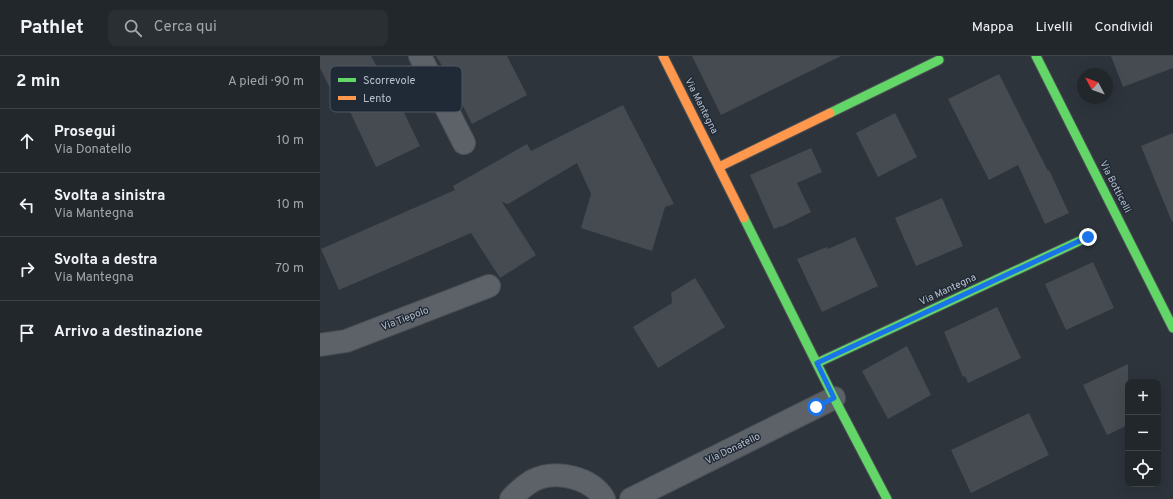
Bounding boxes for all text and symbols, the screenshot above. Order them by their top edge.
search box [108,10,388,46]
text: Pathlet [20,16,84,40]
icon: search [122,17,144,39]
text: Cerca qui [154,18,217,37]
text: Mappa [972,19,1014,36]
text: Livelli [1036,19,1072,36]
text: Condividi [1094,19,1153,36]
legend [330,66,462,112]
north arrow [1077,68,1113,104]
text: 2 min [16,71,60,93]
text: A piedi · 90 m [228,74,304,90]
text: Scorrevole [363,74,416,88]
street label: Via Mantegna [681,76,721,136]
text: Lento [363,92,391,106]
text: Prosegui [54,123,115,142]
icon: ahead [16,130,38,152]
text: 10 m [277,133,304,149]
text: Via Donatello [54,142,131,158]
street label: Via Botticelli [1096,159,1134,215]
text: Svolta a sinistra [54,187,165,206]
icon: left [16,194,38,216]
text: 10 m [277,197,304,213]
text: Via Mantegna [54,206,134,222]
route end [1079,228,1097,246]
text: Svolta a destra [54,251,157,270]
icon: right [16,258,38,280]
text: 70 m [275,261,304,277]
text: Via Mantegna [54,270,134,286]
street label: Via Mantegna [918,271,978,309]
street label: Via Tiepolo [379,304,431,334]
icon: arrive [16,322,38,344]
text: Arrivo a destinazione [54,323,203,342]
map controls [1125,379,1161,487]
button: + [1125,379,1161,415]
route start [807,398,825,416]
button: − [1125,415,1161,451]
street label: Via Donatello [703,430,763,468]
button: locate [1125,451,1161,487]

